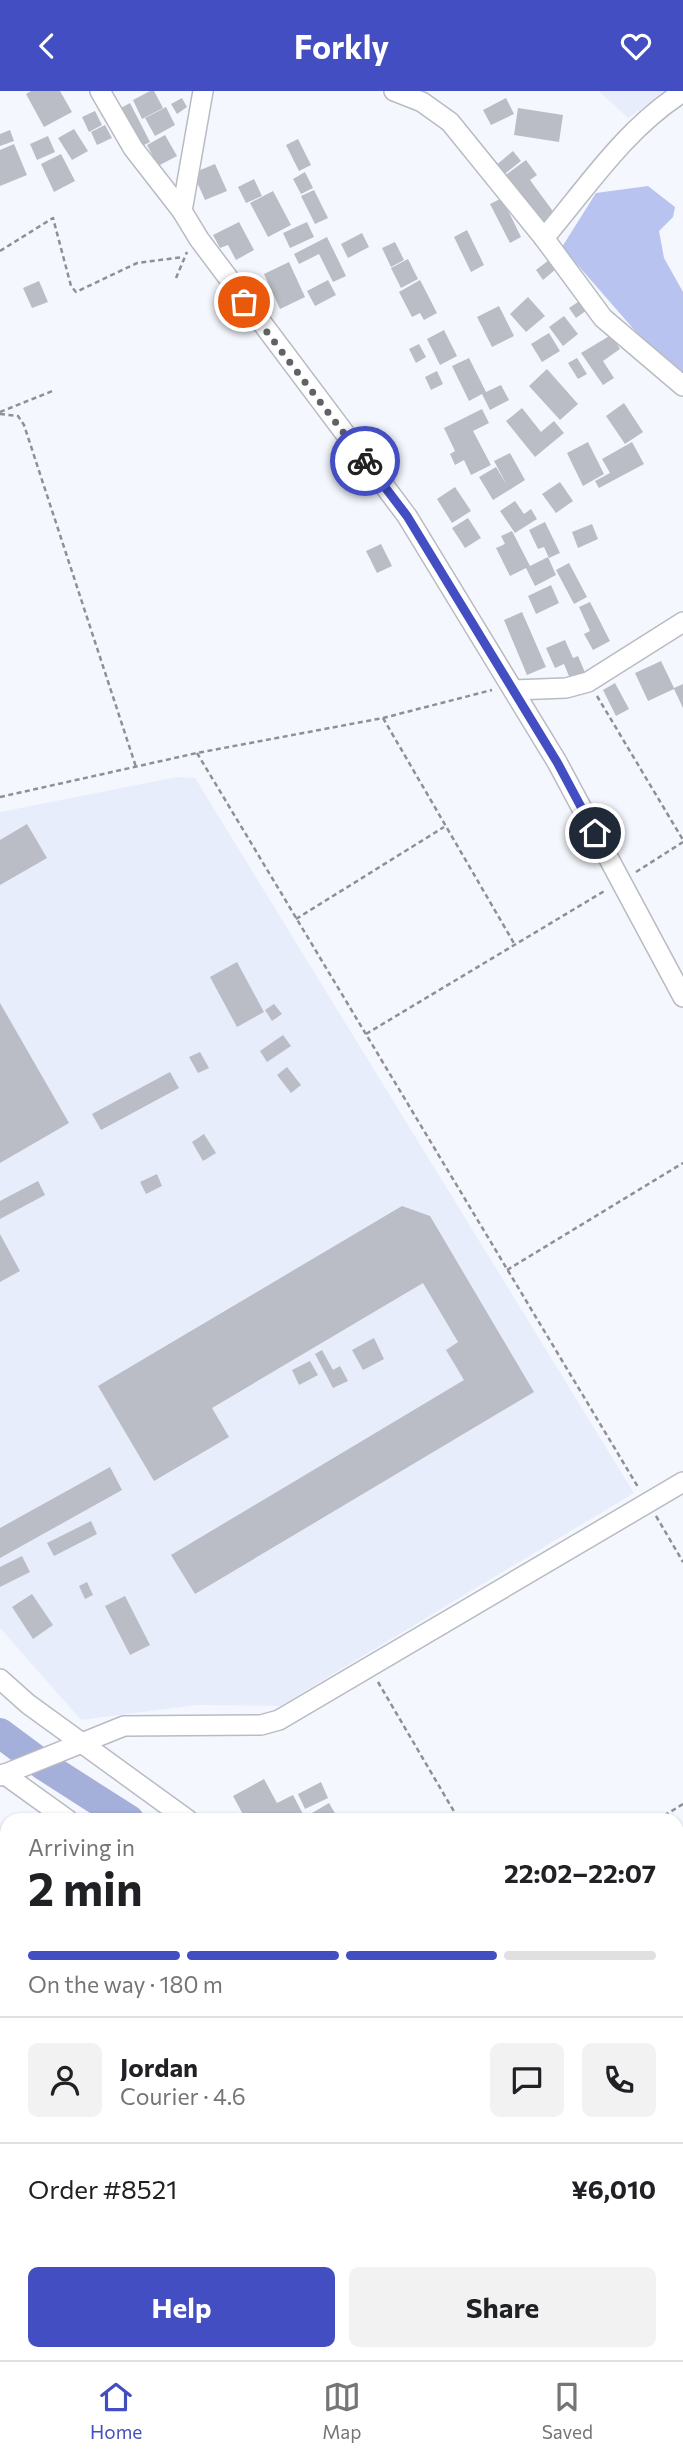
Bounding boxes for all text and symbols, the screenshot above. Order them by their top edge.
text: Forkly [294,26,389,66]
icon: back [28,27,66,65]
icon: heart [617,27,655,65]
pin [214,272,274,332]
icon: bag [225,283,263,321]
courier [330,426,400,496]
icon: bike [346,442,384,480]
pin [565,803,625,863]
icon: home [576,814,614,852]
text: Arriving in [28,1833,135,1861]
text: 22:02–22:07 [504,1857,656,1888]
text: 2 min [28,1859,143,1915]
text: On the way · 180 m [28,1970,223,1998]
button: person [28,2043,102,2117]
button: chat [490,2043,564,2117]
button: phone [582,2043,656,2117]
text: Jordan [120,2051,198,2082]
text: Courier · 4.6 [120,2082,246,2110]
text: Order #8521 [28,2173,177,2204]
text: ¥6,010 [571,2173,656,2204]
button: Help [28,2267,335,2347]
button: Share [349,2267,656,2347]
tab: Home [90,2378,142,2443]
tab: Map [322,2378,362,2443]
tab: Saved [542,2378,593,2443]

